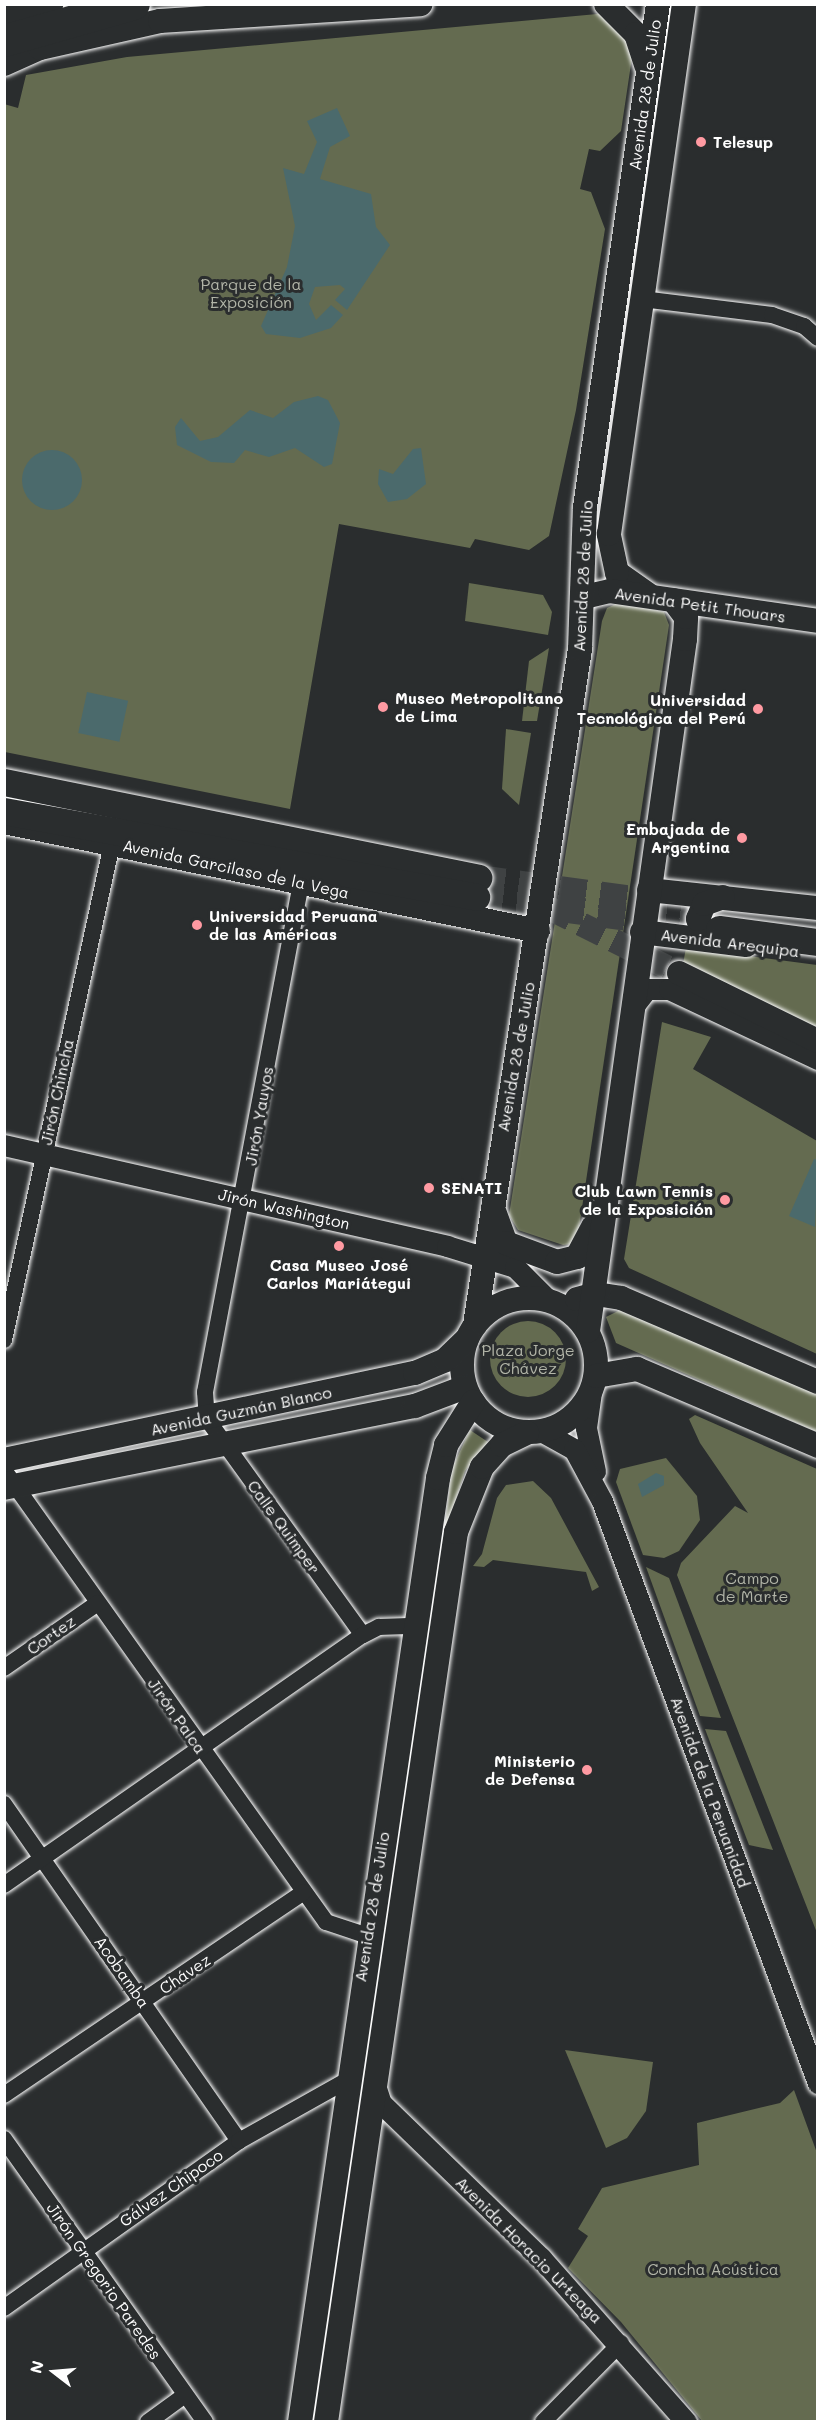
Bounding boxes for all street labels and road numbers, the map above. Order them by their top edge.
street label: Avenida 28 de Julio [625,19,665,171]
street label: Avenida 28 de Julio [569,500,597,652]
street label: Avenida Petit Thouars [613,583,787,627]
street label: Avenida Garcilaso de la Vega [121,836,351,902]
street label: Avenida Arequipa [660,925,800,961]
street label: Avenida 28 de Julio [493,981,539,1133]
street label: Jirón Chincha [36,1037,78,1147]
street label: Jirón Yauyos [241,1065,277,1167]
street label: Jirón Washington [216,1185,352,1233]
street label: Avenida Guzmán Blanco [149,1382,333,1440]
street label: Calle Quimper [244,1476,324,1578]
street label: Cortez [23,1611,79,1659]
street label: Jirón Palca [144,1674,210,1758]
street label: Avenida de la Peruanidad [667,1694,753,1890]
street label: Avenida 28 de Julio [351,1831,393,1983]
street label: Acobamba [90,1932,154,2012]
street label: Chávez [156,1950,214,1998]
street label: Gálvez Chipoco [116,2145,226,2231]
street label: Avenida Horacio Urteaga [452,2173,606,2327]
street label: Jirón Gregorio Paredes [43,2199,165,2363]

